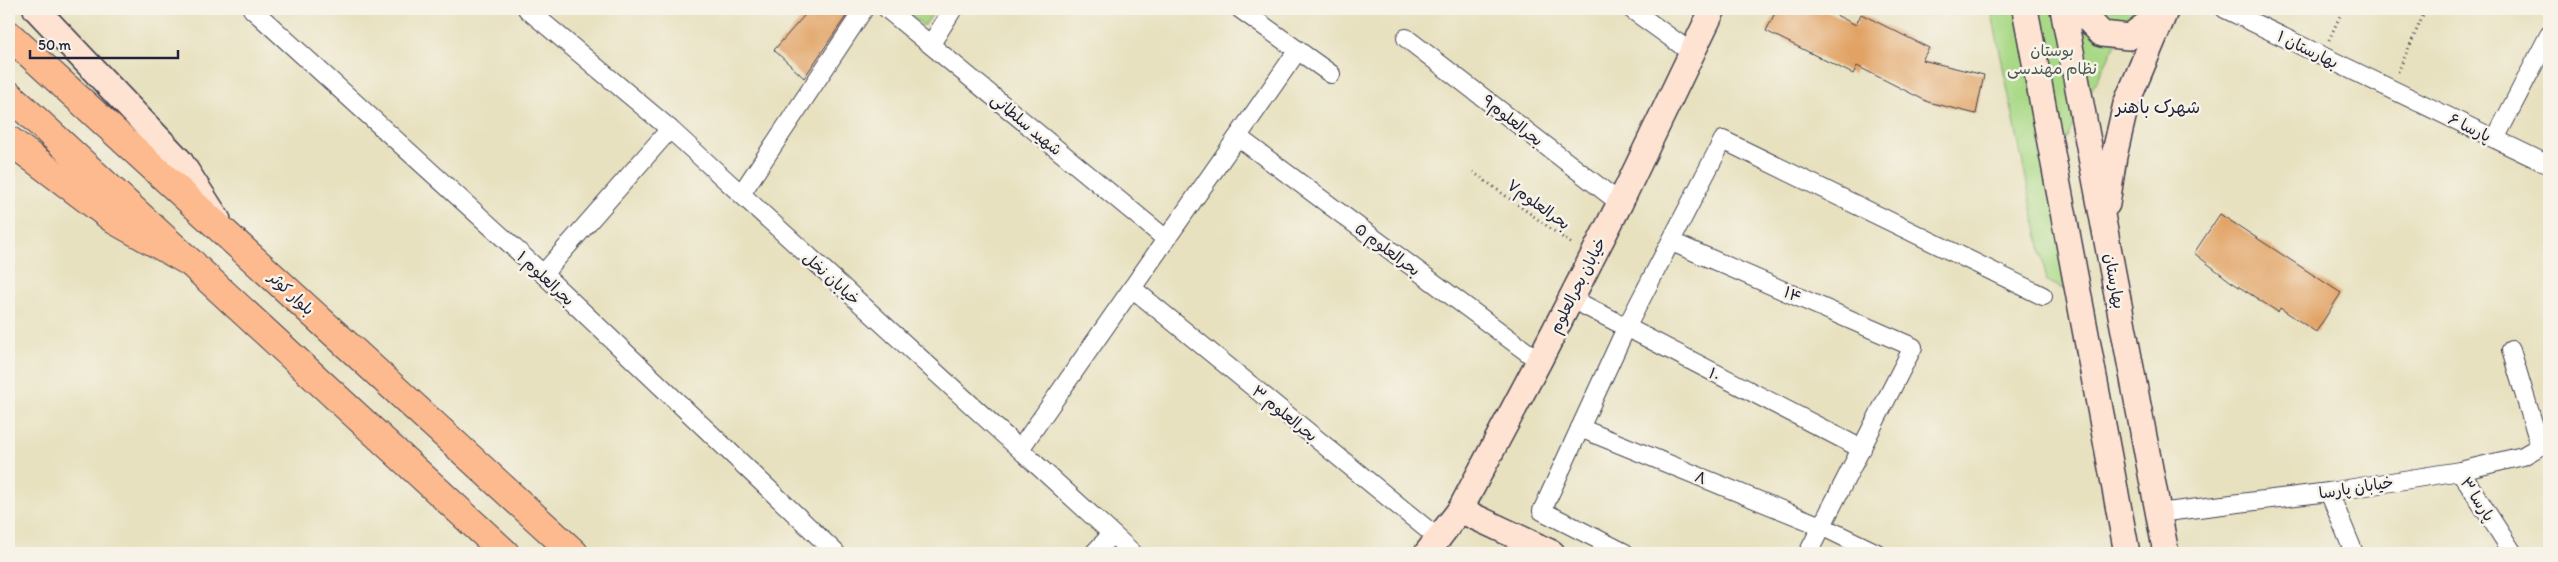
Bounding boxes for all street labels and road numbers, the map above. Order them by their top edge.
street label: بهارستان ۱ [2274,27,2341,72]
street label: شهید سلطانی [987,89,1066,160]
street label: بحرالعلوم۹ [1477,91,1547,152]
street label: پارسا ۶ [2445,109,2494,147]
street label: بحرالعلوم۷ [1502,175,1574,236]
street label: بحرالعلوم ۵ [1350,219,1424,282]
street label: خیابان بحرالعلوم [1545,234,1612,338]
street label: بحرالعلوم ۱ [511,247,578,312]
street label: خیابان نخل [799,248,864,309]
street label: بهارستان [2100,252,2129,310]
street label: بلوار کوثر [263,266,318,320]
street label: ۱۴ [1781,282,1805,307]
street label: ۱۰ [1706,363,1724,385]
street label: بحرالعلوم ۳ [1246,381,1321,448]
street label: ۸ [1692,467,1710,488]
street label: خیابان پارسا [2317,472,2395,504]
street label: پارسا ۳ [2456,474,2499,525]

